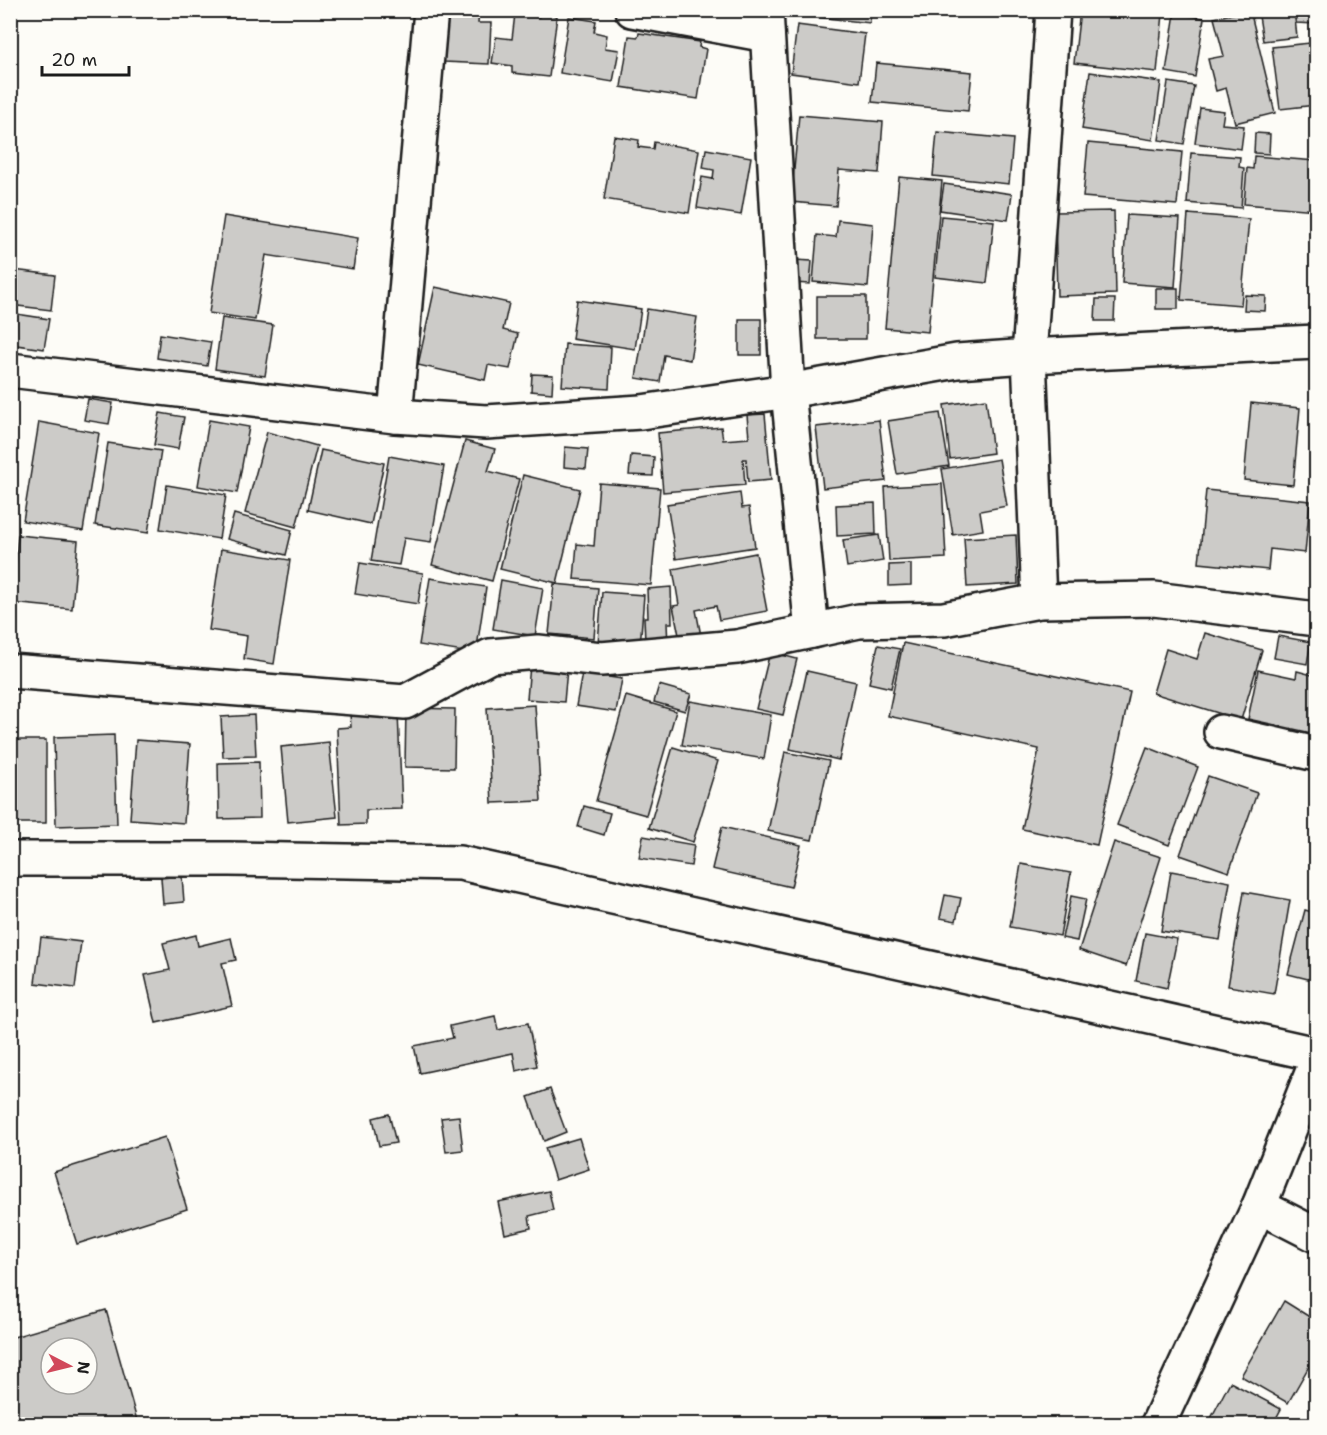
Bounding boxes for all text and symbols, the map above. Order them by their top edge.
scale bar [42,39,129,77]
text: 20 m [51,48,97,72]
north arrow [39,1336,99,1396]
text: N [72,1360,95,1375]

